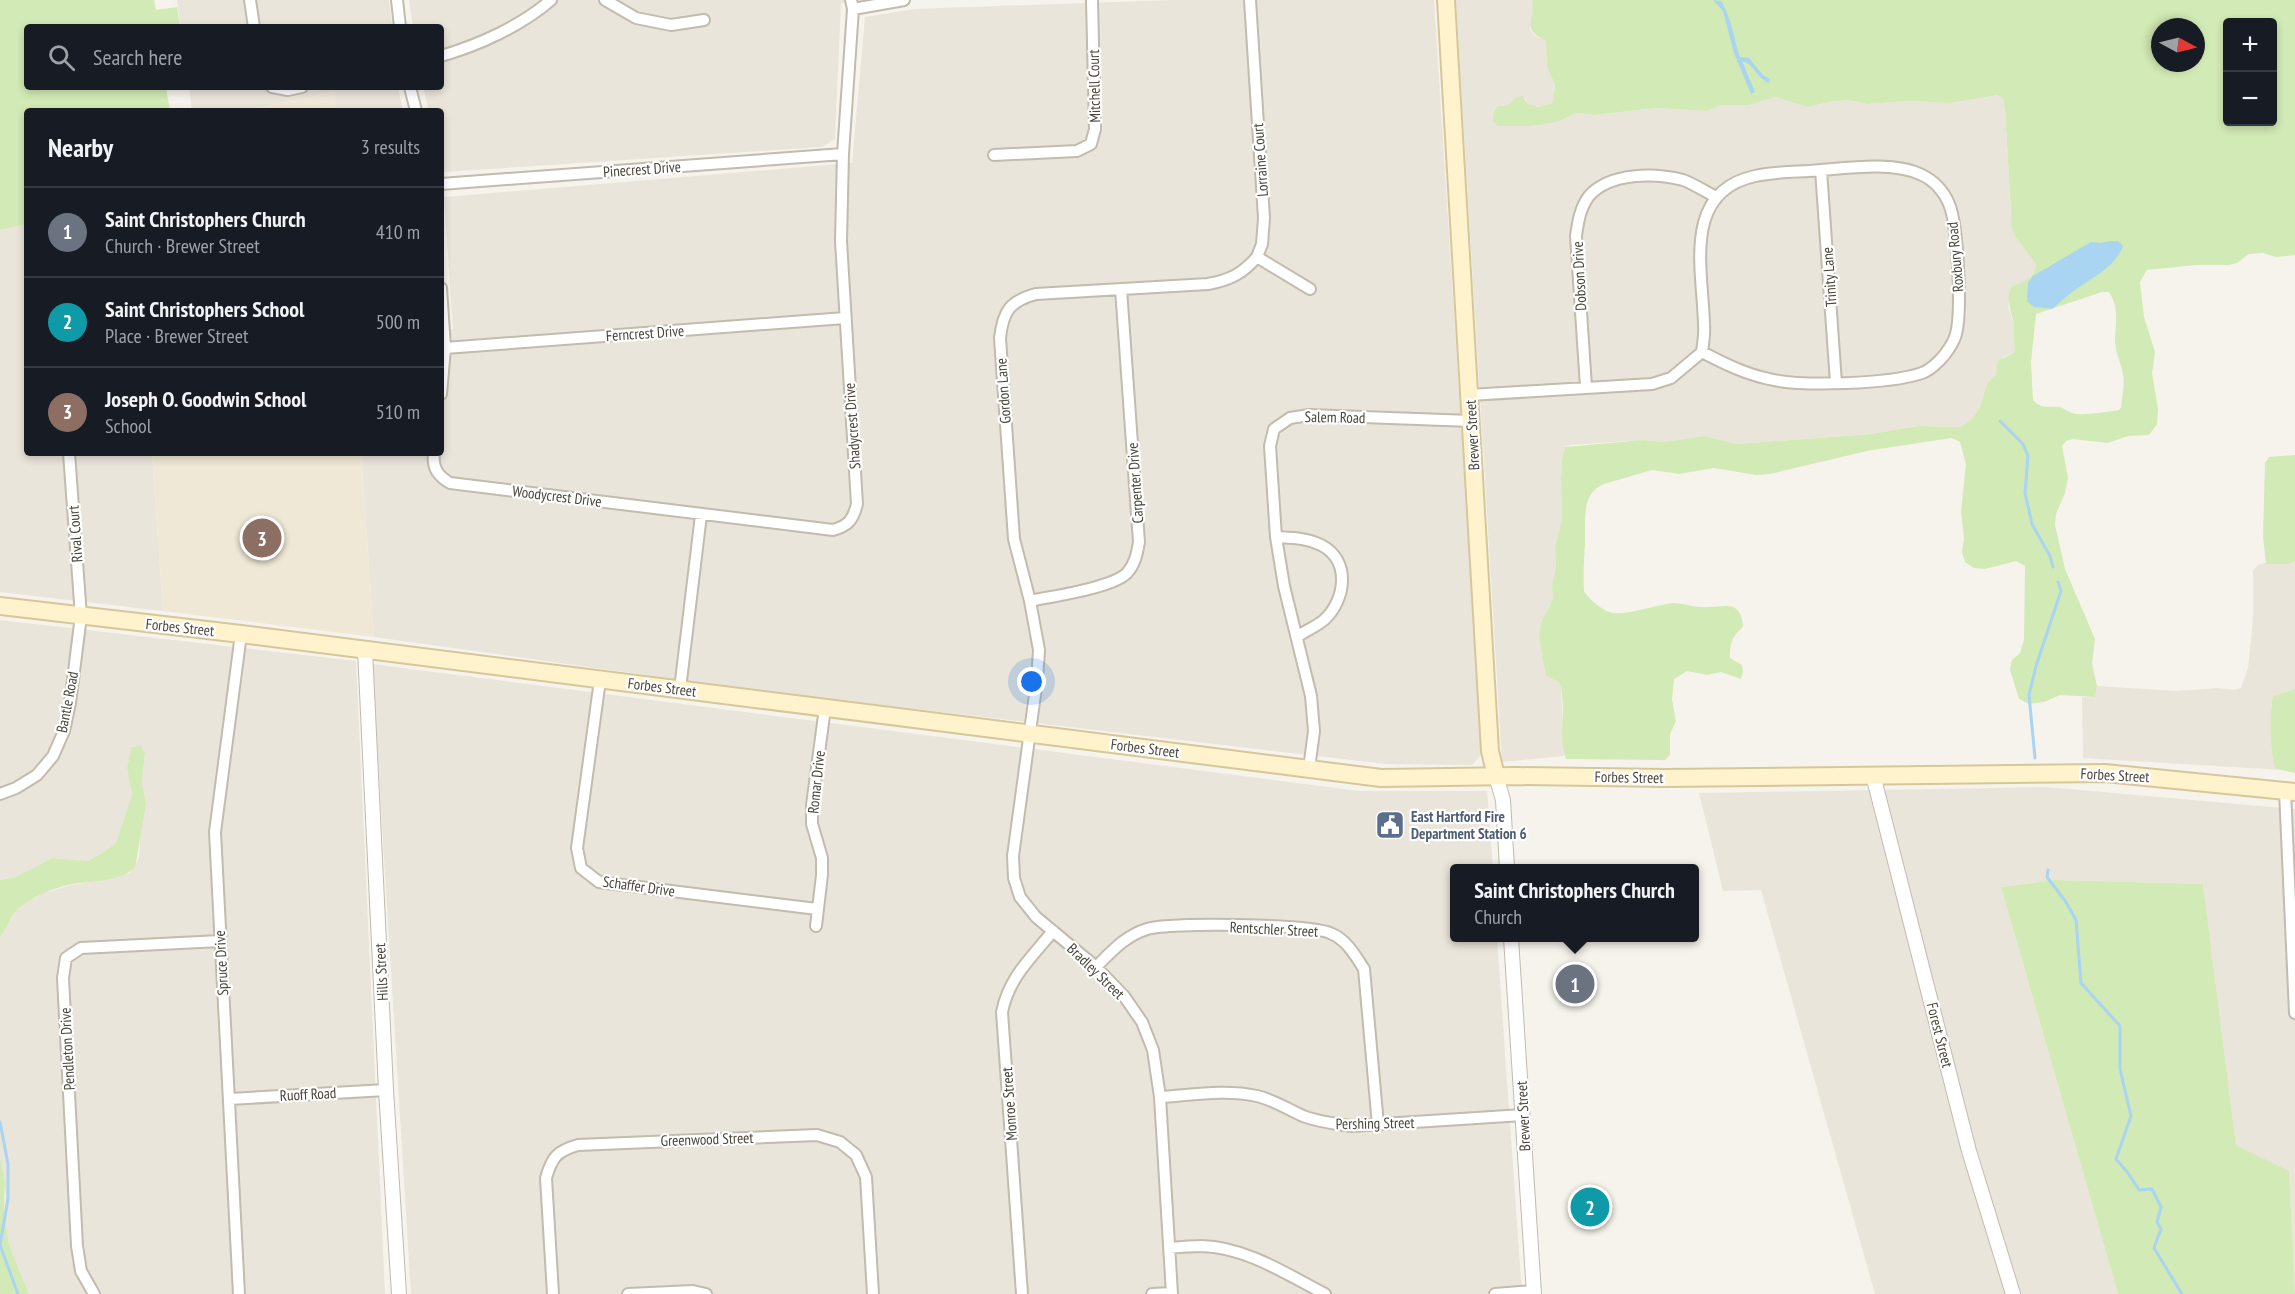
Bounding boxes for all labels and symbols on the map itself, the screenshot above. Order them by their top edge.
north arrow [2151,18,2205,72]
street label: Mitchell Court [1084,49,1104,123]
street label: Lorraine Court [1248,123,1272,197]
street label: Pinecrest Drive [602,157,682,181]
street label: Roxbury Road [1942,221,1968,293]
street label: Dobson Drive [1568,241,1590,311]
street label: Trinity Lane [1817,246,1841,308]
street label: Ferncrest Drive [605,321,685,345]
street label: Gordon Lane [991,358,1015,424]
street label: Shadycrest Drive [840,382,864,470]
street label: Brewer Street [1461,399,1483,471]
street label: Salem Road [1305,407,1365,427]
street label: Carpenter Drive [1123,442,1147,524]
street label: Woodycrest Drive [511,481,603,511]
street label: Rival Court [64,505,86,563]
pin: 3 [242,516,282,560]
street label: Forbes Street [145,614,215,640]
your location [1017,667,1046,696]
street label: Bantle Road [52,670,82,734]
street label: Forbes Street [627,673,697,701]
street label: Forbes Street [1110,734,1180,762]
street label: Romar Drive [803,749,829,815]
street label: Forbes Street [2080,764,2150,786]
street label: Forbes Street [1594,767,1664,787]
place label: East Hartford Fire Department Station 6 [1411,807,1527,843]
public building icon: East Hartford Fire Department Station 6 [1374,809,1406,841]
street label: Schaffer Drive [602,872,676,900]
street label: Rentschler Street [1229,917,1319,941]
street label: Spruce Drive [210,930,232,996]
street label: Bradley Street [1063,939,1129,1003]
street label: Hills Street [370,943,392,1001]
pin: 1 [1556,962,1594,1006]
street label: Forest Street [1923,1000,1957,1070]
street label: Pendleton Drive [55,1007,79,1091]
street label: Monroe Street [997,1067,1021,1141]
street label: Brewer Street [1512,1080,1534,1152]
street label: Ruoff Road [279,1083,337,1105]
street label: Pershing Street [1335,1113,1415,1133]
street label: Greenwood Street [660,1128,754,1150]
pin: 2 [1570,1184,1610,1230]

